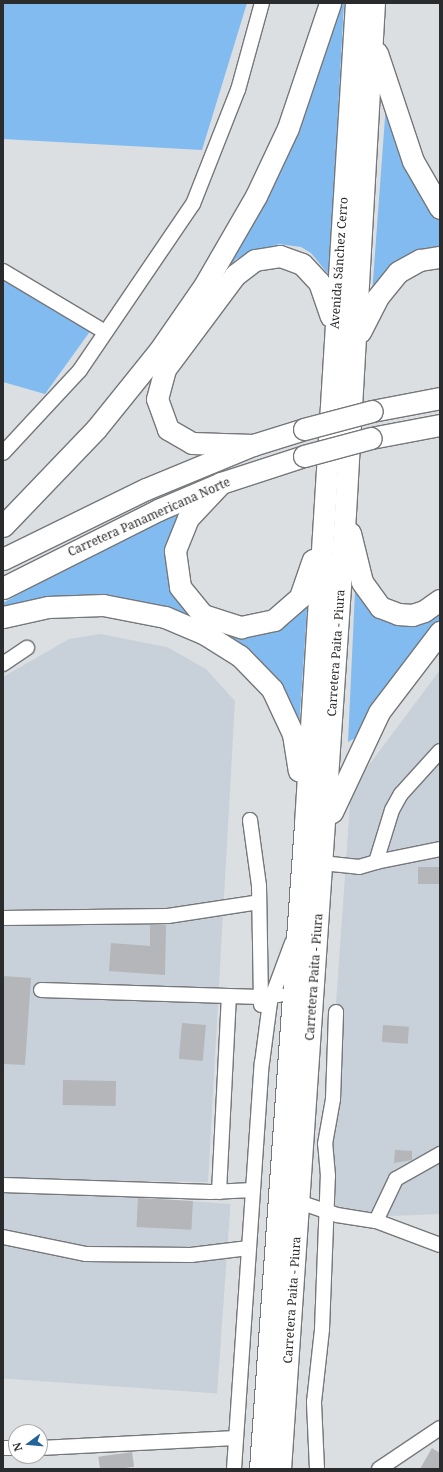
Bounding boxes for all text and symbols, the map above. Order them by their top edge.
street label: Avenida Sánchez Cerro [327,197,351,329]
street label: Carretera Panamericana Norte [66,475,232,559]
street label: Carretera Paita - Piura [324,589,348,717]
street label: Carretera Paita - Piura [302,913,326,1041]
street label: Carretera Paita - Piura [280,1236,304,1364]
north arrow [8,1424,48,1464]
text: N [9,1441,25,1453]

